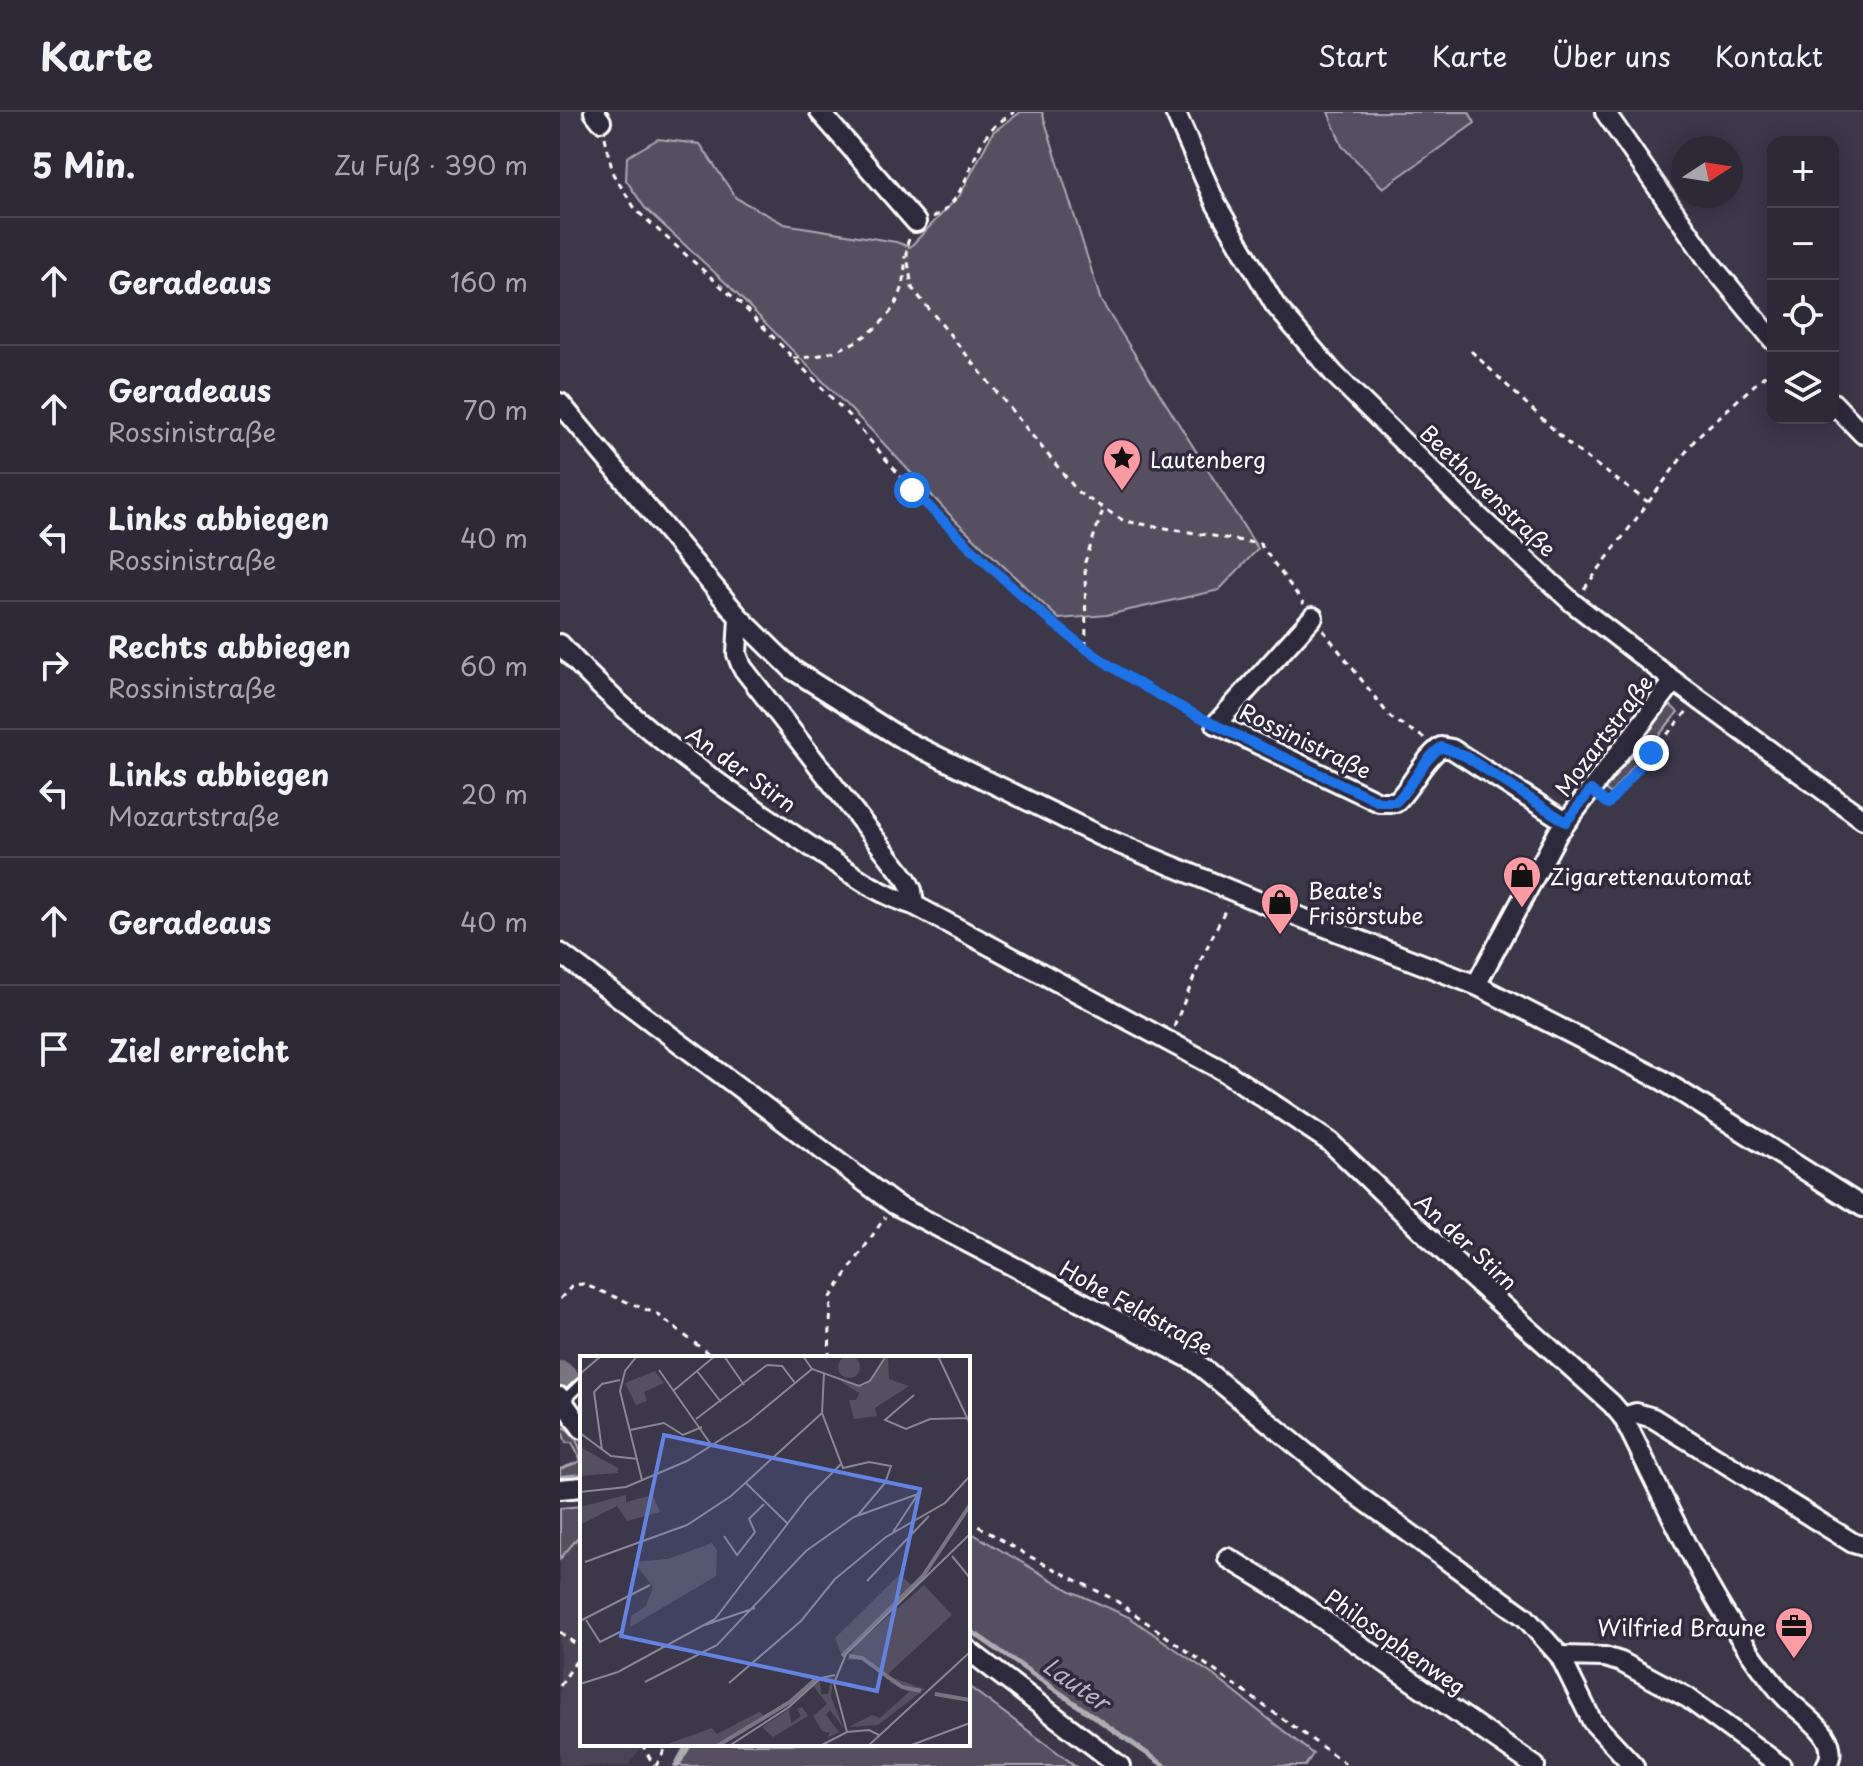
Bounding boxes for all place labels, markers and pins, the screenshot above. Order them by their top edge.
place icon: Lautenberg [1101,437,1143,492]
place label: Lautenberg [1150,442,1266,475]
shop icon: Zigarettenautomat [1501,854,1543,909]
place label: Zigarettenautomat [1550,859,1752,892]
place label: Beate's Frisörstube [1308,873,1424,931]
shop icon: Beate's Frisörstube [1259,881,1301,936]
office icon: Wilfried Braune [1773,1605,1815,1660]
place label: Wilfried Braune [1598,1610,1766,1643]

